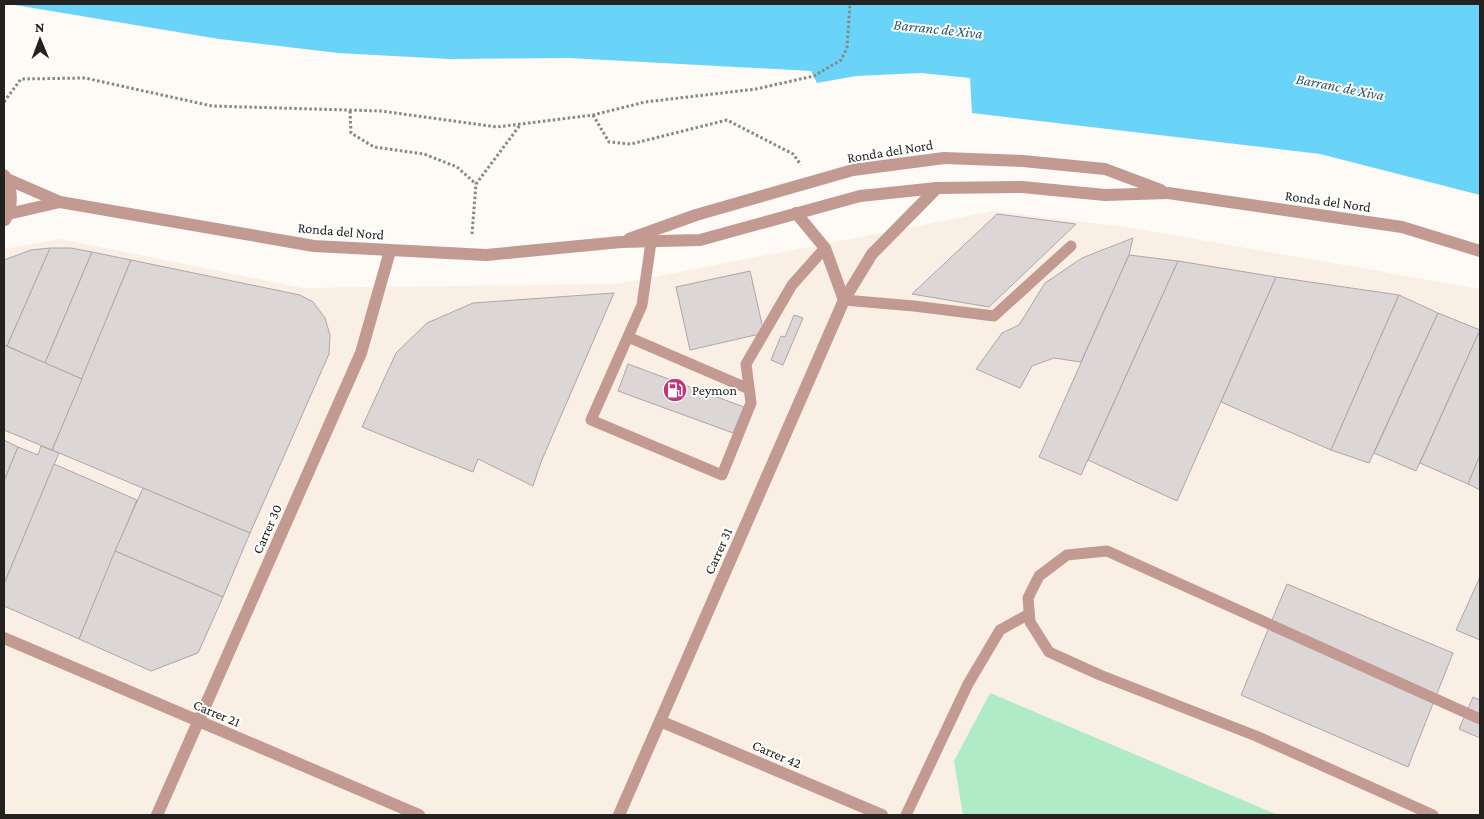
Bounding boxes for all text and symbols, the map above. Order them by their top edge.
north arrow [15,15,65,65]
water label: Barranc de Xiva [893,16,983,42]
text: N [35,19,45,35]
water label: Barranc de Xiva [1295,71,1385,103]
street label: Ronda del Nord [846,136,935,166]
street label: Ronda del Nord [1284,187,1373,215]
street label: Ronda del Nord [297,219,385,243]
fuel station icon: Peymon [662,377,688,403]
place label: Peymon [692,382,738,398]
street label: Carrer 30 [249,502,285,556]
street label: Carrer 31 [701,525,735,577]
street label: Carrer 21 [191,696,243,730]
street label: Carrer 42 [750,737,804,772]

